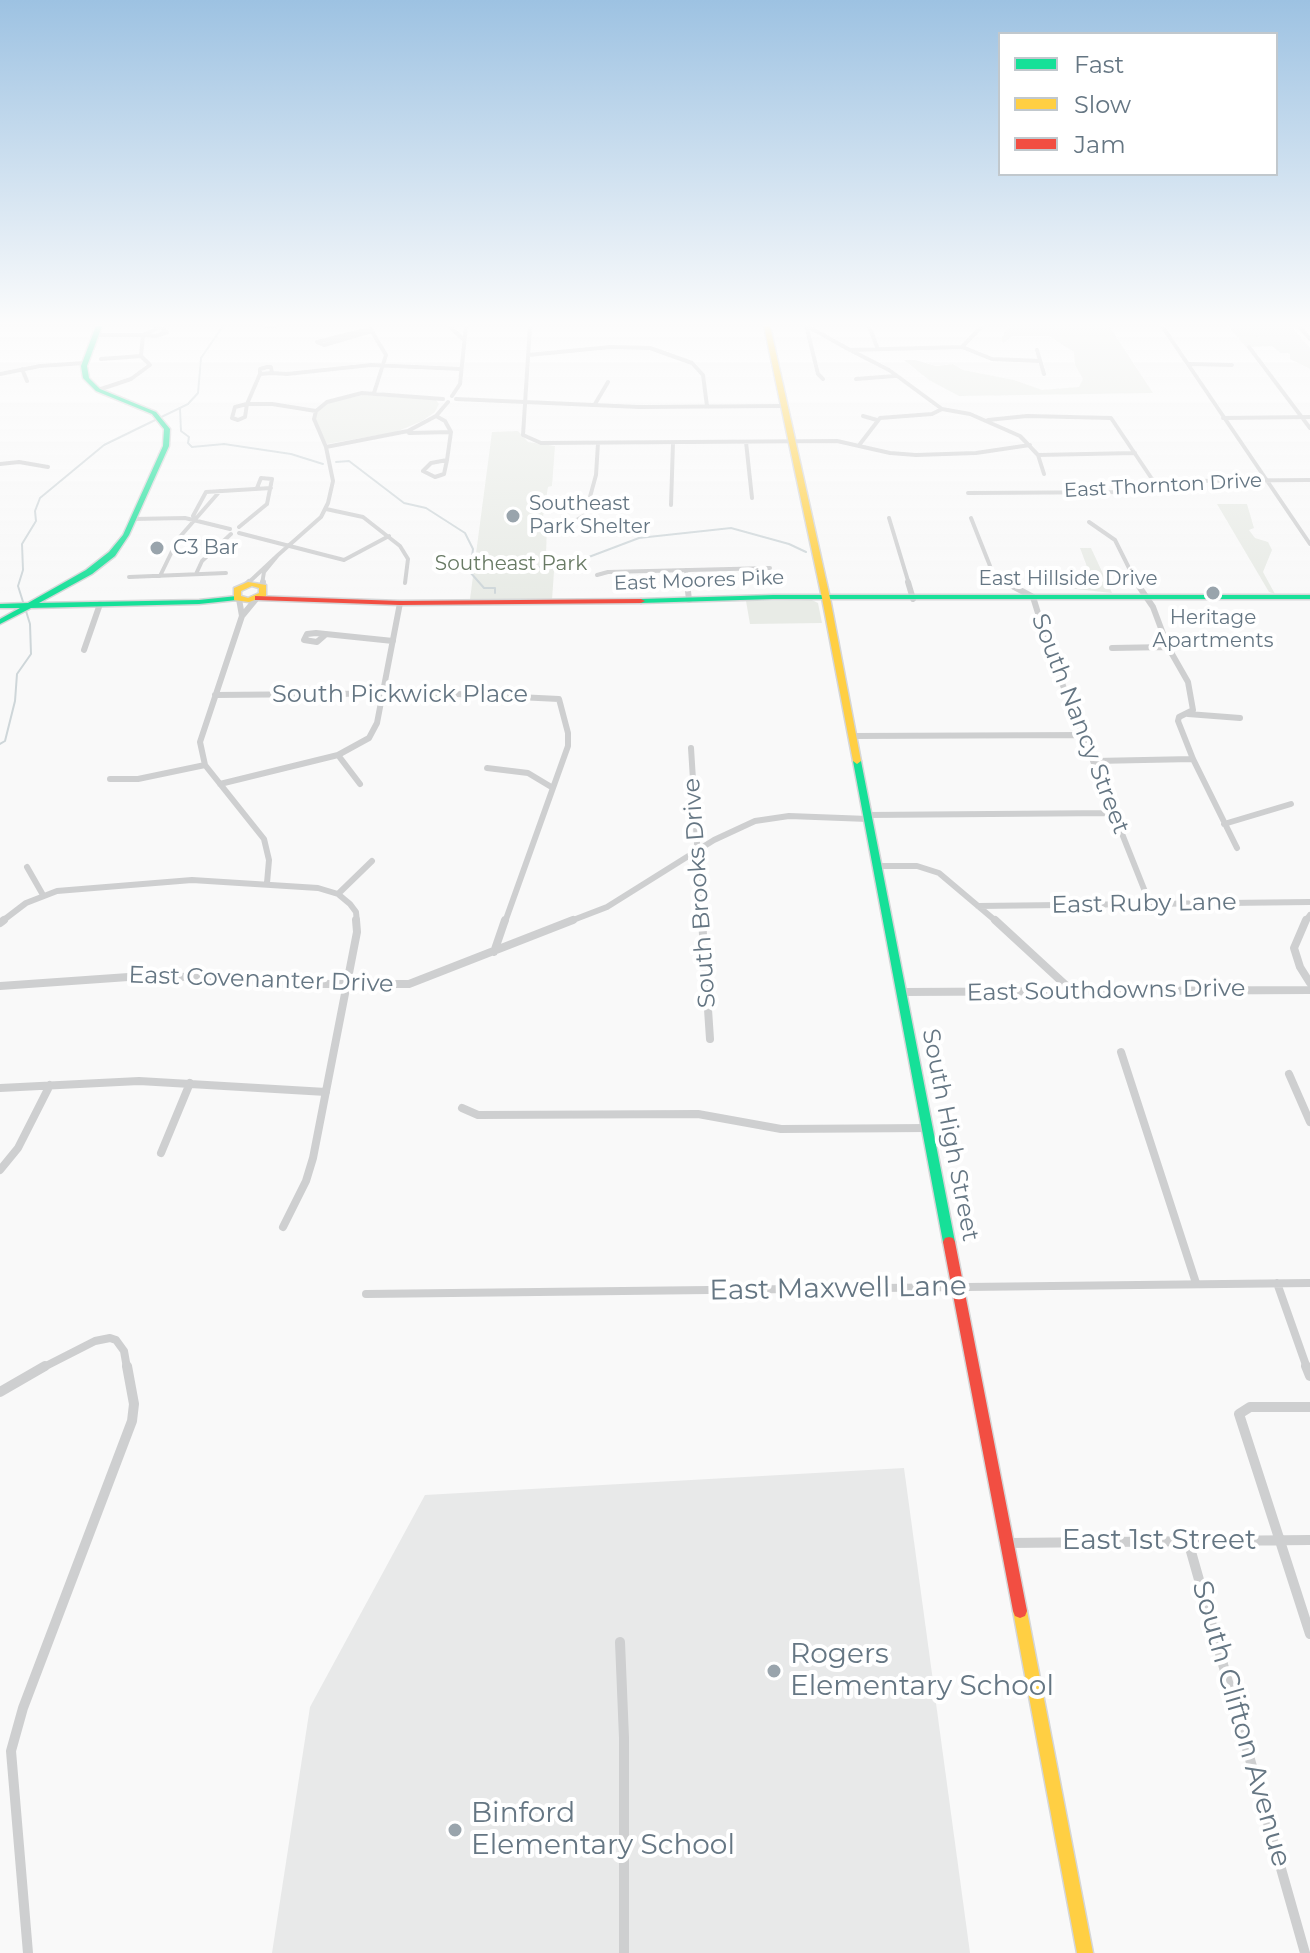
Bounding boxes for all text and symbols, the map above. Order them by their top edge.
legend [998,32,1278,176]
text: Fast [1074,50,1124,79]
text: Slow [1074,90,1131,119]
text: Jam [1074,130,1126,159]
street label: East Thornton Drive [1063,469,1263,503]
place label: Southeast Park Shelter [529,492,651,539]
marker: Southeast Park Shelter [504,507,522,525]
place label: C3 Bar [173,536,239,560]
marker: C3 Bar [148,539,166,557]
park label: Southeast Park [435,552,587,576]
street label: East Moores Pike [613,566,785,596]
street label: East Hillside Drive [979,567,1157,591]
marker: Heritage Apartments [1204,584,1222,602]
place label: Heritage Apartments [1153,606,1273,653]
street label: South Nancy Street [1025,610,1135,838]
street label: South Pickwick Place [272,681,528,709]
street label: South Brooks Drive [678,777,722,1009]
street label: East Ruby Lane [1051,888,1237,920]
street label: East Covenanter Drive [128,961,394,999]
street label: East Southdowns Drive [966,974,1246,1008]
street label: South High Street [915,1026,985,1244]
street label: East Maxwell Lane [709,1270,967,1308]
street label: East 1st Street [1062,1524,1256,1558]
street label: South Clifton Avenue [1184,1577,1298,1871]
place label: Rogers Elementary School [790,1638,1054,1704]
marker: Rogers Elementary School [765,1662,783,1680]
place label: Binford Elementary School [471,1797,735,1863]
marker: Binford Elementary School [446,1821,464,1839]

